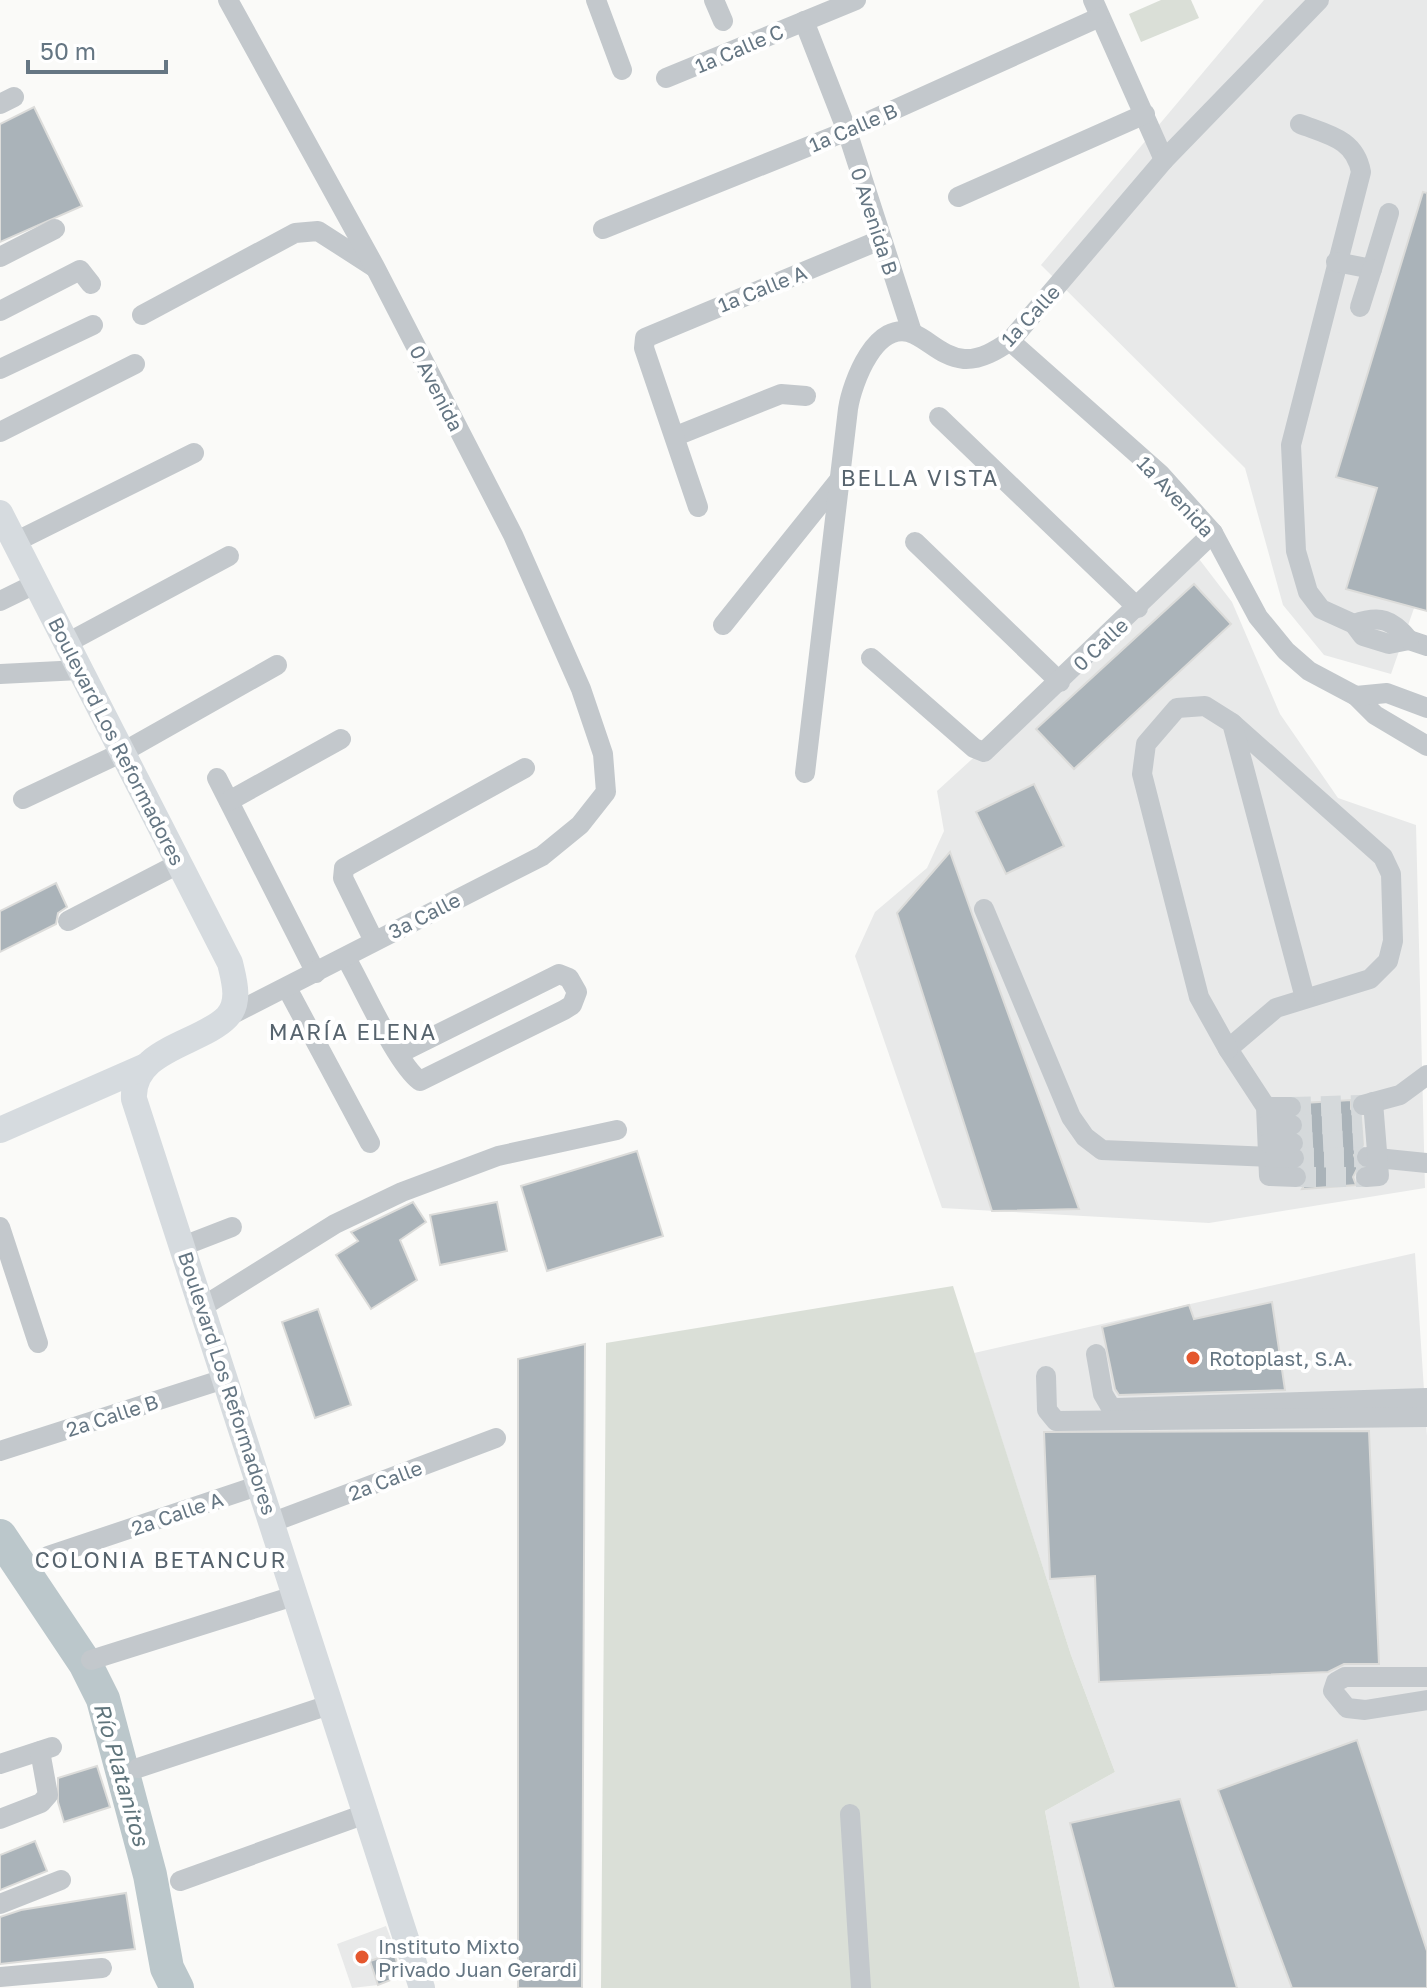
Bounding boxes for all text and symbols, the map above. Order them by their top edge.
street label: 1a Calle C [691,19,787,77]
scale bar [28,24,166,74]
text: 50 m [40,36,96,65]
street label: 1a Calle B [805,98,901,156]
street label: 0 Avenida B [846,164,904,278]
street label: 1a Calle A [714,259,810,317]
street label: 1a Calle [996,279,1064,351]
street label: 0 Avenida [405,341,469,435]
street label: 1a Avenida [1132,451,1220,541]
district label: BELLA VISTA [841,464,999,491]
street label: Boulevard Los Reformadores [44,613,190,869]
street label: 0 Calle [1067,613,1133,675]
street label: 3a Calle [384,887,464,943]
district label: MARÍA ELENA [269,1018,437,1045]
street label: Boulevard Los Reformadores [174,1248,282,1518]
place label: Rotoplast, S.A. [1209,1346,1353,1370]
marker: Rotoplast, S.A. [1184,1349,1202,1367]
street label: 2a Calle B [63,1389,161,1441]
street label: 2a Calle [345,1455,425,1505]
street label: 2a Calle A [128,1486,226,1540]
district label: COLONIA BETANCUR [35,1546,287,1573]
water label: Río Platanitos [89,1699,156,1850]
place label: Instituto Mixto Privado Juan Gerardi [378,1934,577,1981]
marker: Instituto Mixto Privado Juan Gerardi [353,1948,371,1966]

